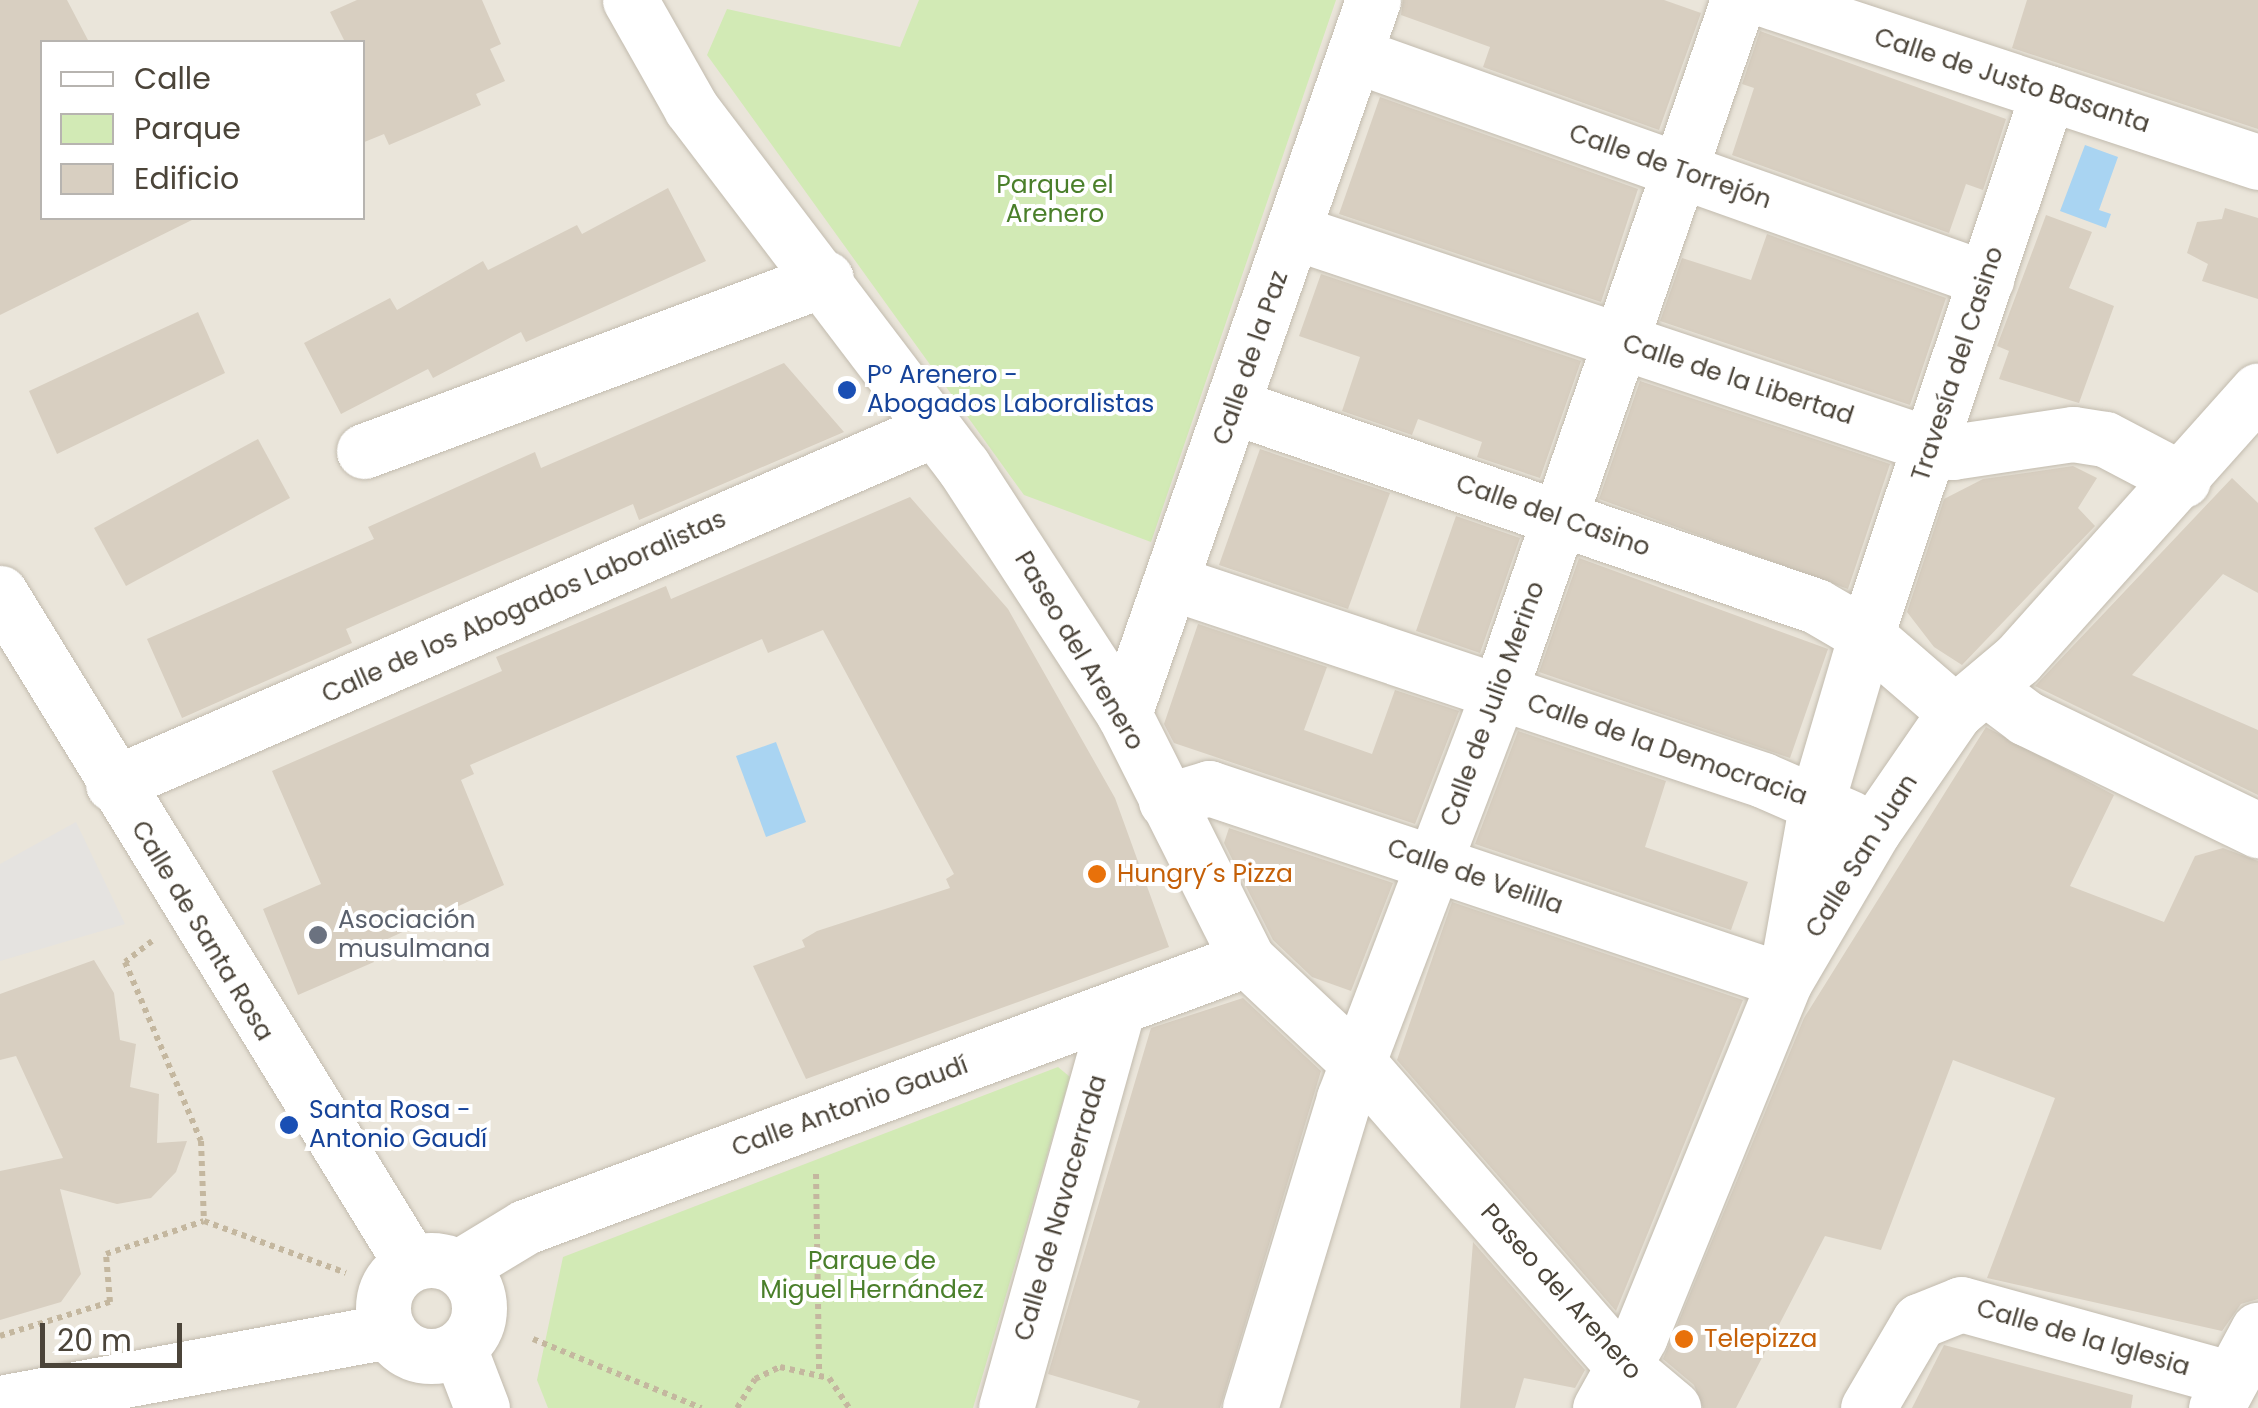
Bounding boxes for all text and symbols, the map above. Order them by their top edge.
street label: Calle de Justo Basanta [1870,22,2154,140]
legend [40,40,365,220]
text: Calle [134,57,211,100]
text: Parque [134,107,241,150]
street label: Calle de Torrejón [1565,118,1775,216]
text: Edificio [134,157,239,200]
park label: Parque el Arenero [996,171,1114,230]
street label: Travesía del Casino [1906,243,2010,485]
street label: Calle de la Paz [1207,267,1295,449]
street label: Calle de la Libertad [1619,328,1857,432]
place label: Pº Arenero - Abogados Laboralistas [867,361,1154,420]
marker: Pº Arenero - Abogados Laboralistas [836,379,858,401]
street label: Calle del Casino [1452,469,1654,563]
street label: Calle de los Abogados Laboralistas [317,504,731,710]
street label: Paseo del Arenero [1008,546,1150,756]
street label: Calle de Julio Merino [1435,577,1551,831]
street label: Calle de la Democracia [1523,688,1811,812]
street label: Calle San Juan [1800,769,1924,943]
street label: Calle de Santa Rosa [124,816,280,1046]
street label: Calle de Velilla [1383,833,1567,921]
place label: Hungry´s Pizza [1117,859,1293,889]
marker: Hungry´s Pizza [1086,863,1108,885]
place label: Asociación musulmana [338,906,490,965]
marker: Asociación musulmana [307,924,329,946]
street label: Calle Antonio Gaudí [728,1050,972,1164]
street label: Calle de Navacerrada [1009,1072,1113,1344]
place label: Santa Rosa - Antonio Gaudí [309,1096,487,1155]
marker: Santa Rosa - Antonio Gaudí [278,1114,300,1136]
street label: Paseo del Arenero [1474,1198,1648,1386]
park label: Parque de Miguel Hernández [760,1247,984,1306]
street label: Calle de la Iglesia [1973,1293,2193,1383]
scale bar [45,1303,188,1365]
text: 20 m [57,1319,132,1362]
place label: Telepizza [1704,1324,1817,1354]
marker: Telepizza [1673,1328,1695,1350]

